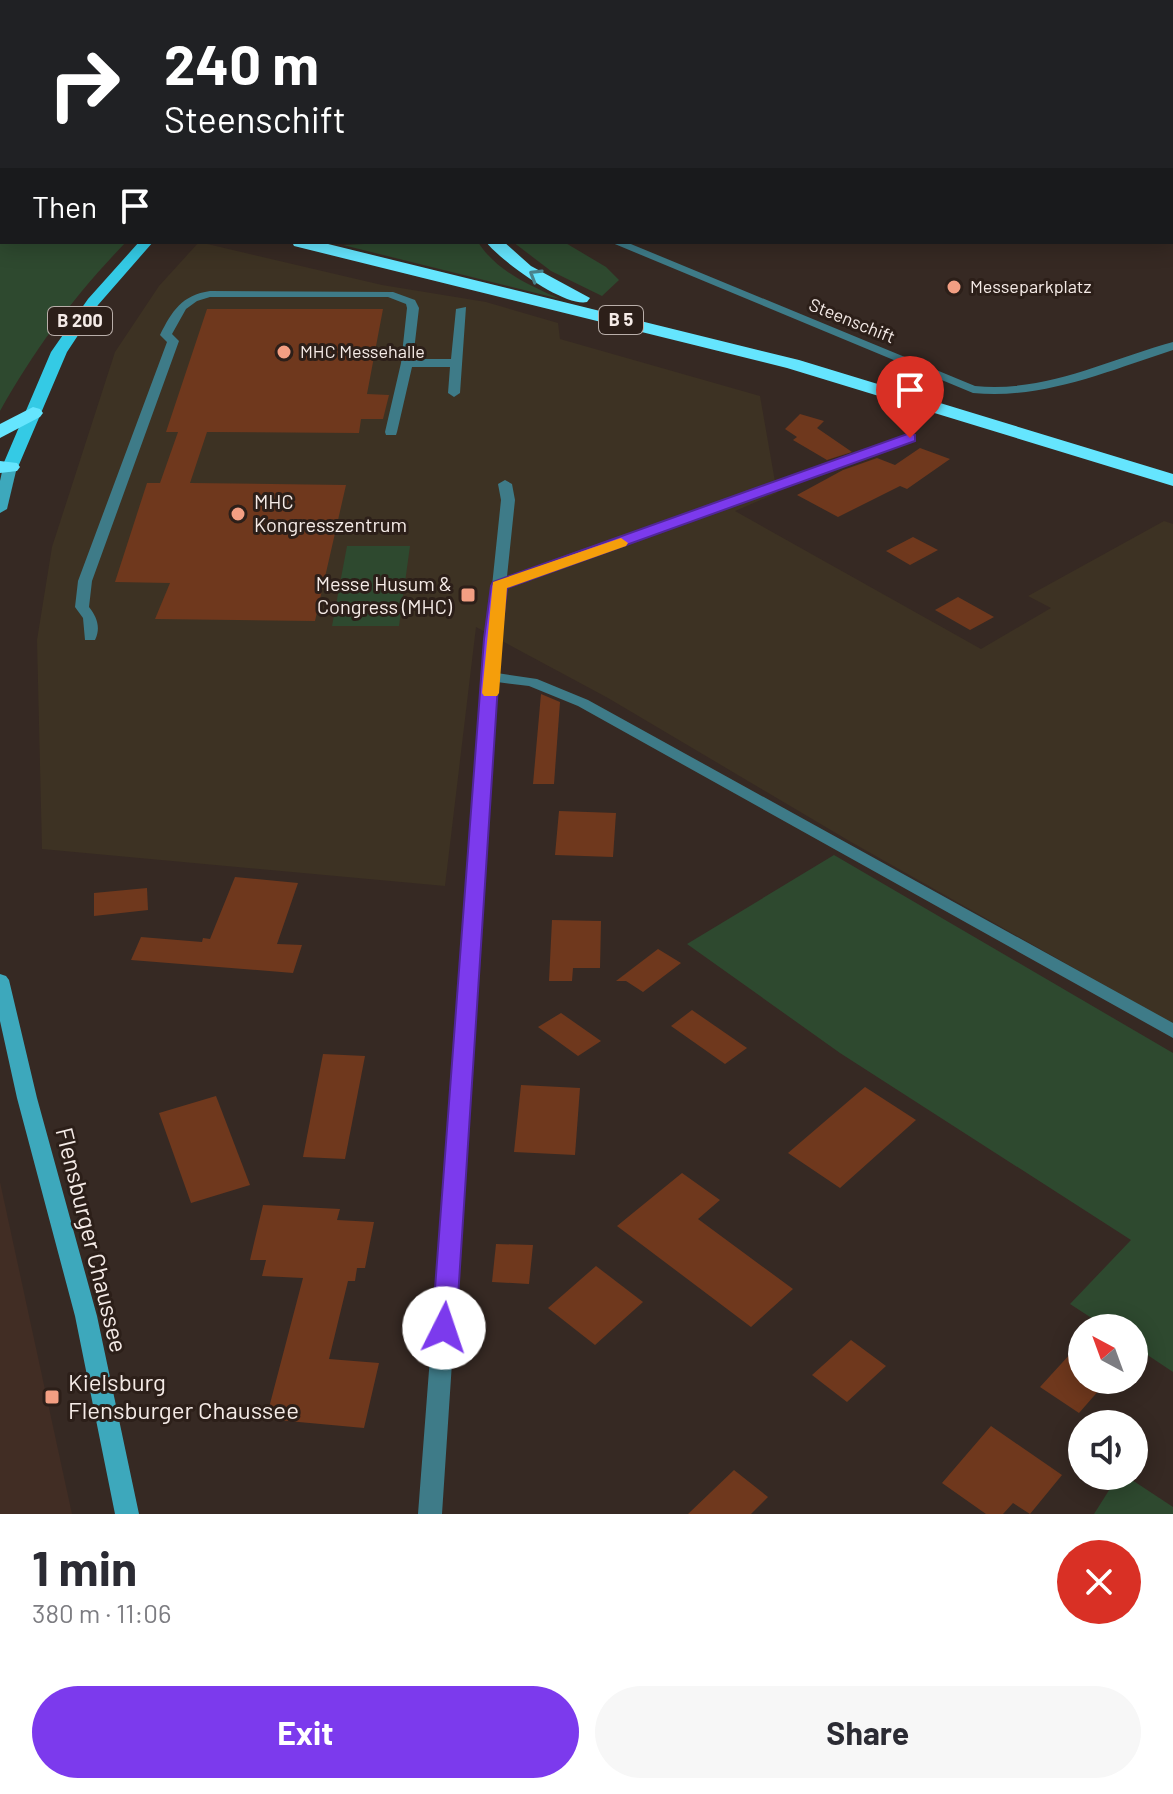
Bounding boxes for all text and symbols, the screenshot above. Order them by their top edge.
text: 240 m [164,29,319,96]
icon: right [32,32,136,136]
text: Steenschift [164,97,346,140]
icon: arrive [113,184,157,228]
text: Then [32,188,97,224]
one-way arrow [529,269,544,285]
place label: Messeparkplatz [970,275,1091,297]
marker: Messeparkplatz [945,278,963,296]
street label: Steenschift [806,293,899,347]
road number: B 5 [599,306,643,334]
road number: B 200 [48,307,112,335]
place label: MHC Messehalle [300,340,425,362]
marker: MHC Messehalle [275,343,293,361]
pin [876,356,944,438]
icon: arrive [888,368,932,412]
place label: MHC Kongresszentrum [254,489,407,536]
marker: MHC Kongresszentrum [229,505,247,523]
place label: Messe Husum & Congress (MHC) [316,571,453,618]
marker: Messe Husum & Congress (MHC) [459,586,477,604]
street label: Flensburger Chaussee [50,1124,134,1355]
position arrow [402,1286,486,1370]
north arrow [1068,1314,1148,1394]
map controls [1068,1314,1148,1490]
place label: Kielsburg Flensburger Chaussee [68,1367,299,1424]
marker: Kielsburg Flensburger Chaussee [43,1388,61,1406]
button: sound [1068,1410,1148,1490]
text: 1 min [32,1538,137,1596]
button: close [1057,1540,1141,1624]
text: 380 m · 11:06 [32,1597,171,1628]
button: Exit [32,1686,579,1778]
button: Share [595,1686,1141,1778]

